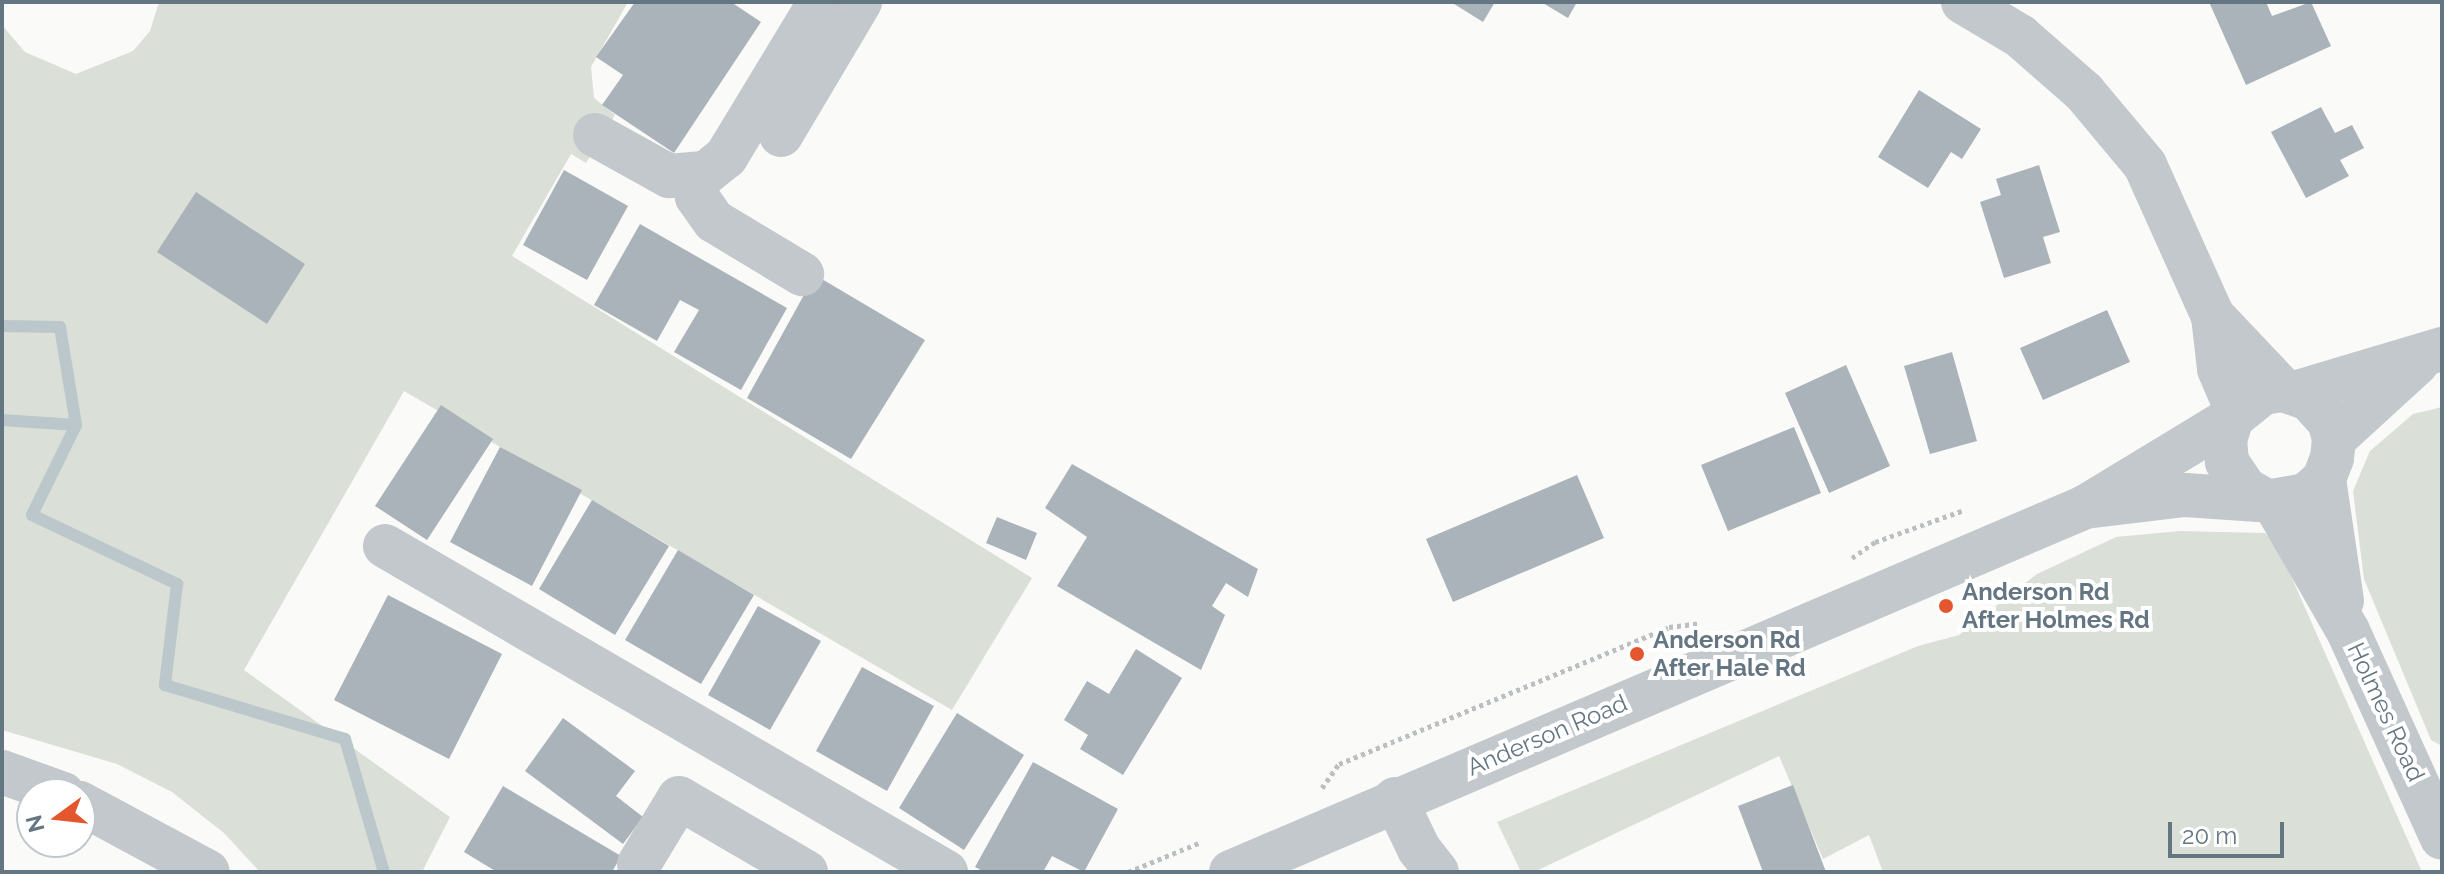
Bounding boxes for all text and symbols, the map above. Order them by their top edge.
place label: Anderson Rd After Holmes Rd [1962,578,2150,634]
marker: Anderson Rd After Holmes Rd [1937,597,1955,615]
place label: Anderson Rd After Hale Rd [1653,626,1806,682]
street label: Holmes Road [2341,638,2431,786]
marker: Anderson Rd After Hale Rd [1628,645,1646,663]
street label: Anderson Road [1463,688,1631,782]
north arrow [16,778,96,858]
scale bar [2172,806,2288,856]
text: N [20,812,49,835]
text: 20 m [2182,821,2237,850]

